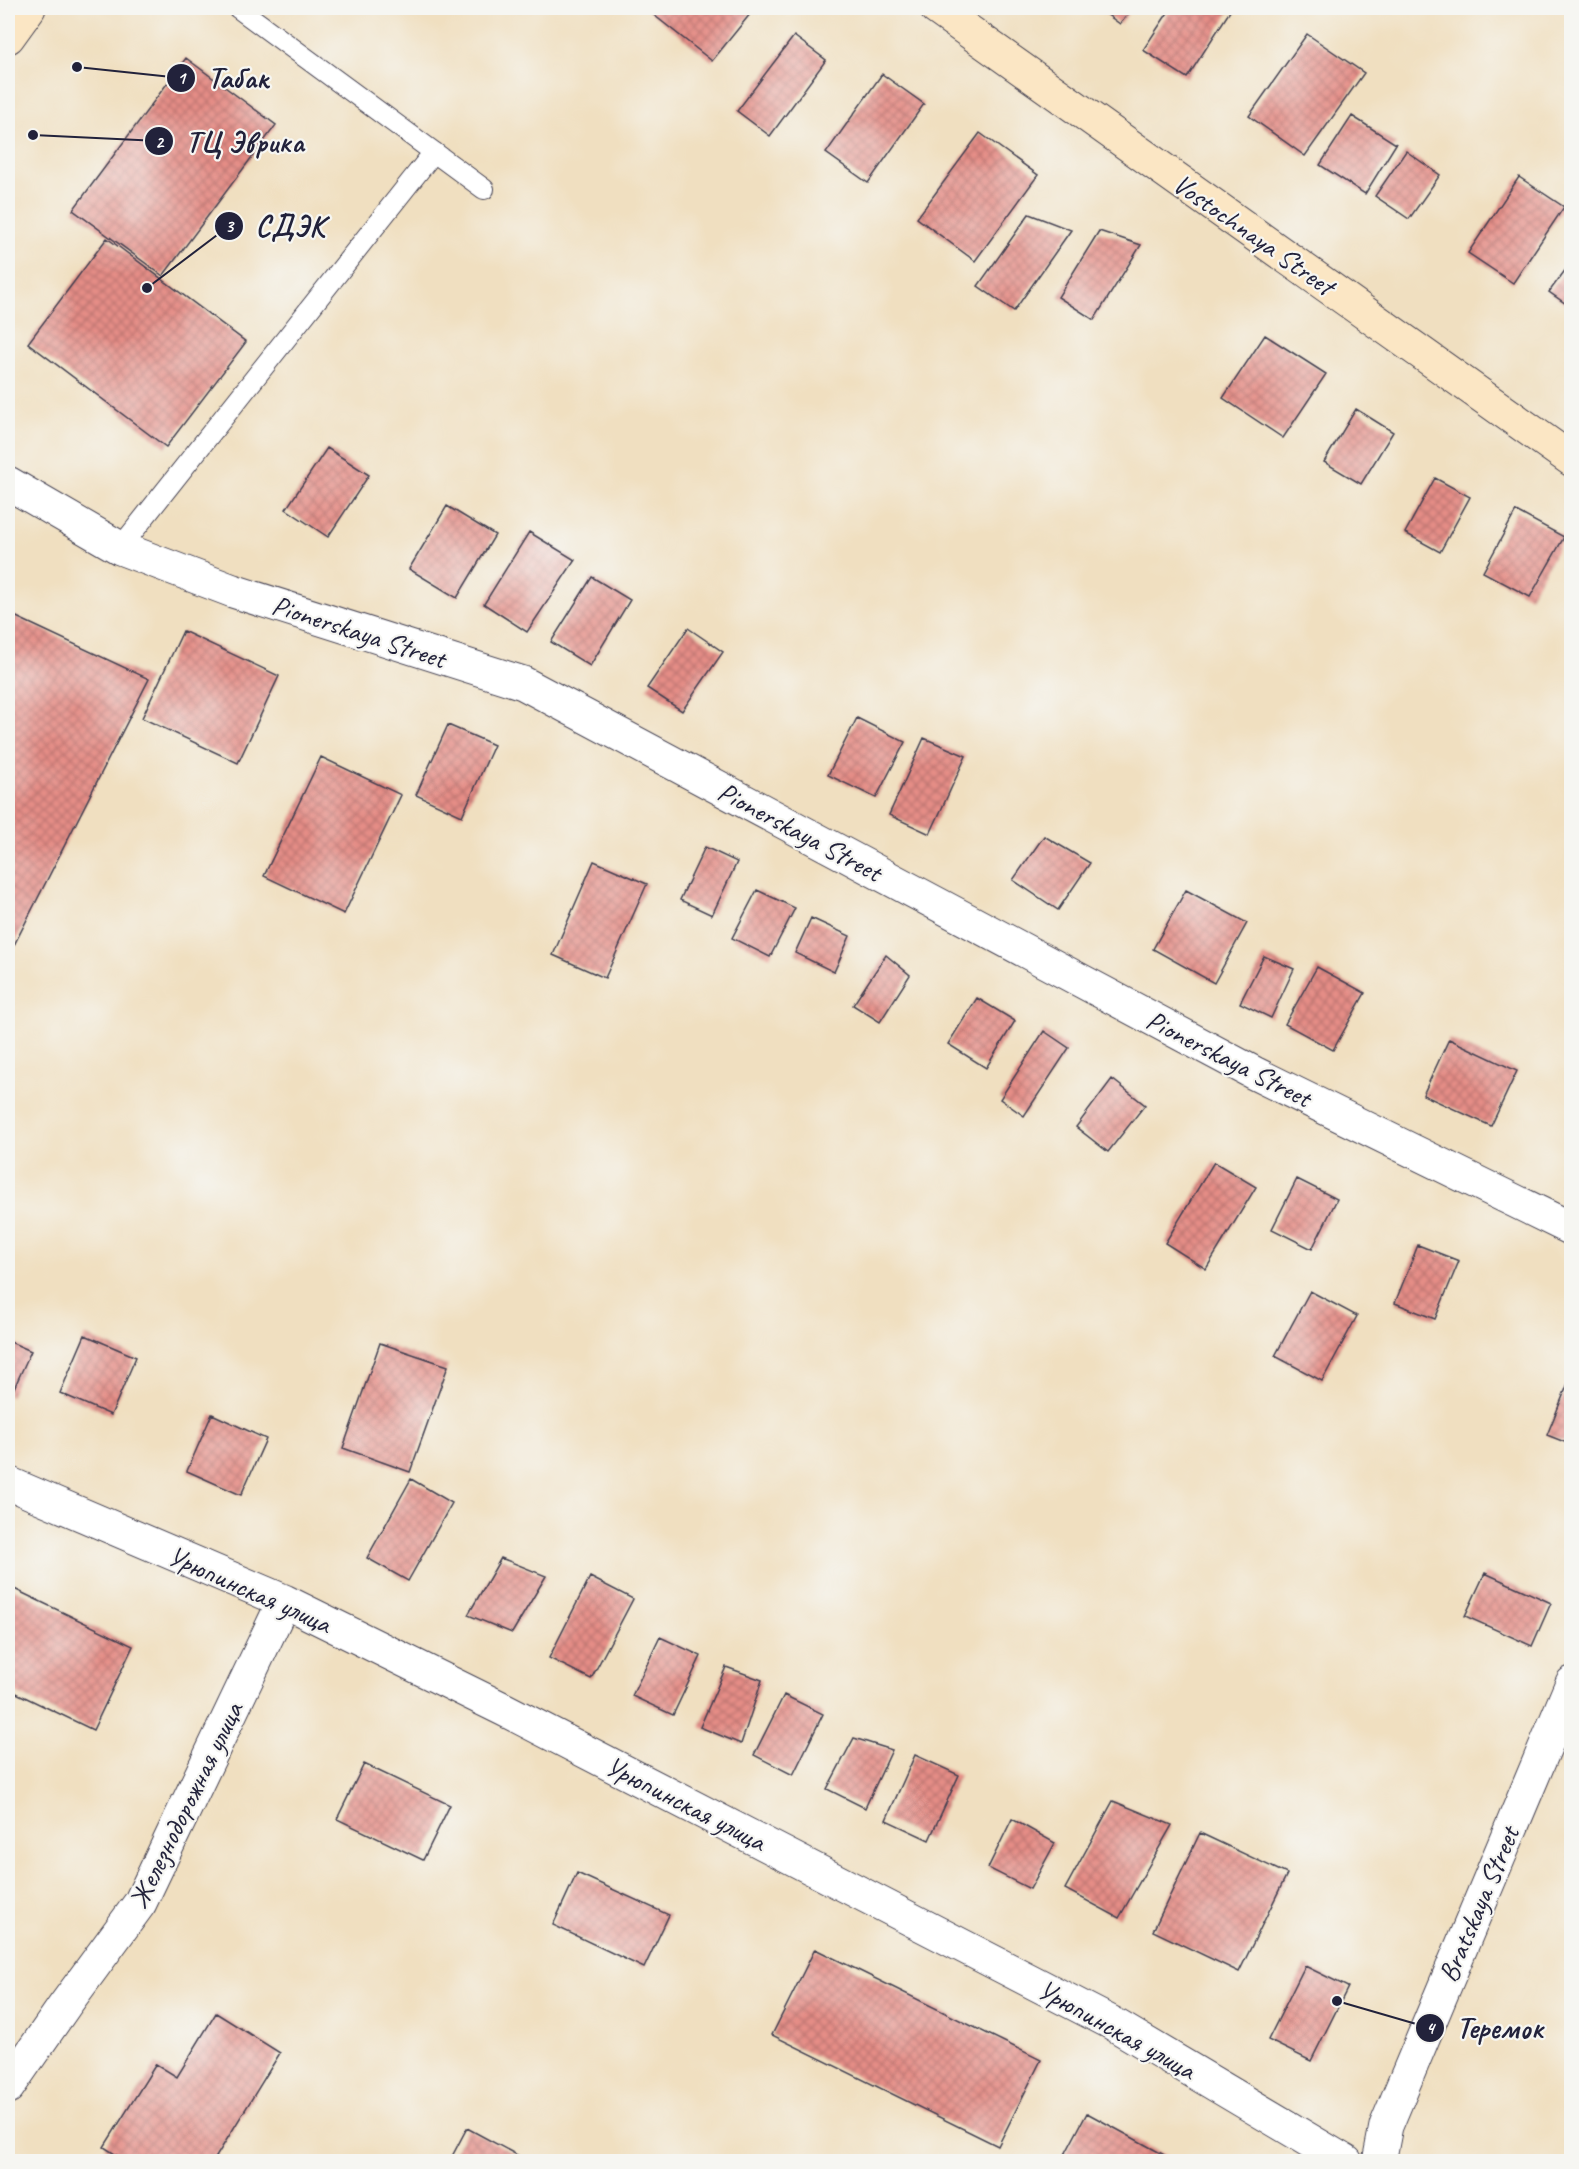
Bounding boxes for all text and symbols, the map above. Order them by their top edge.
callout: Табак [166,54,280,102]
text: Табак [208,59,270,97]
text: 1 [177,67,187,89]
callout: ТЦ Эврика [144,117,316,165]
text: ТЦ Эврика [186,123,306,161]
text: 2 [155,131,165,153]
street label: Vostochnaya Street [1166,166,1344,305]
callout: СДЭК [214,202,337,250]
text: СДЭК [256,207,330,245]
text: 3 [225,215,235,237]
street label: Pionerskaya Street [268,587,453,677]
street label: Pionerskaya Street [712,774,890,890]
street label: Pionerskaya Street [1141,1002,1319,1116]
street label: Урюпинская улица [163,1538,338,1642]
street label: Железнодорожная улица [120,1695,251,1914]
street label: Урюпинская улица [600,1748,773,1860]
street label: Bratskaya Street [1430,1819,1528,1987]
street label: Урюпинская улица [1032,1972,1203,2088]
callout: Теремок [1415,2004,1556,2052]
text: Теремок [1457,2009,1545,2047]
text: 4 [1426,2017,1436,2039]

